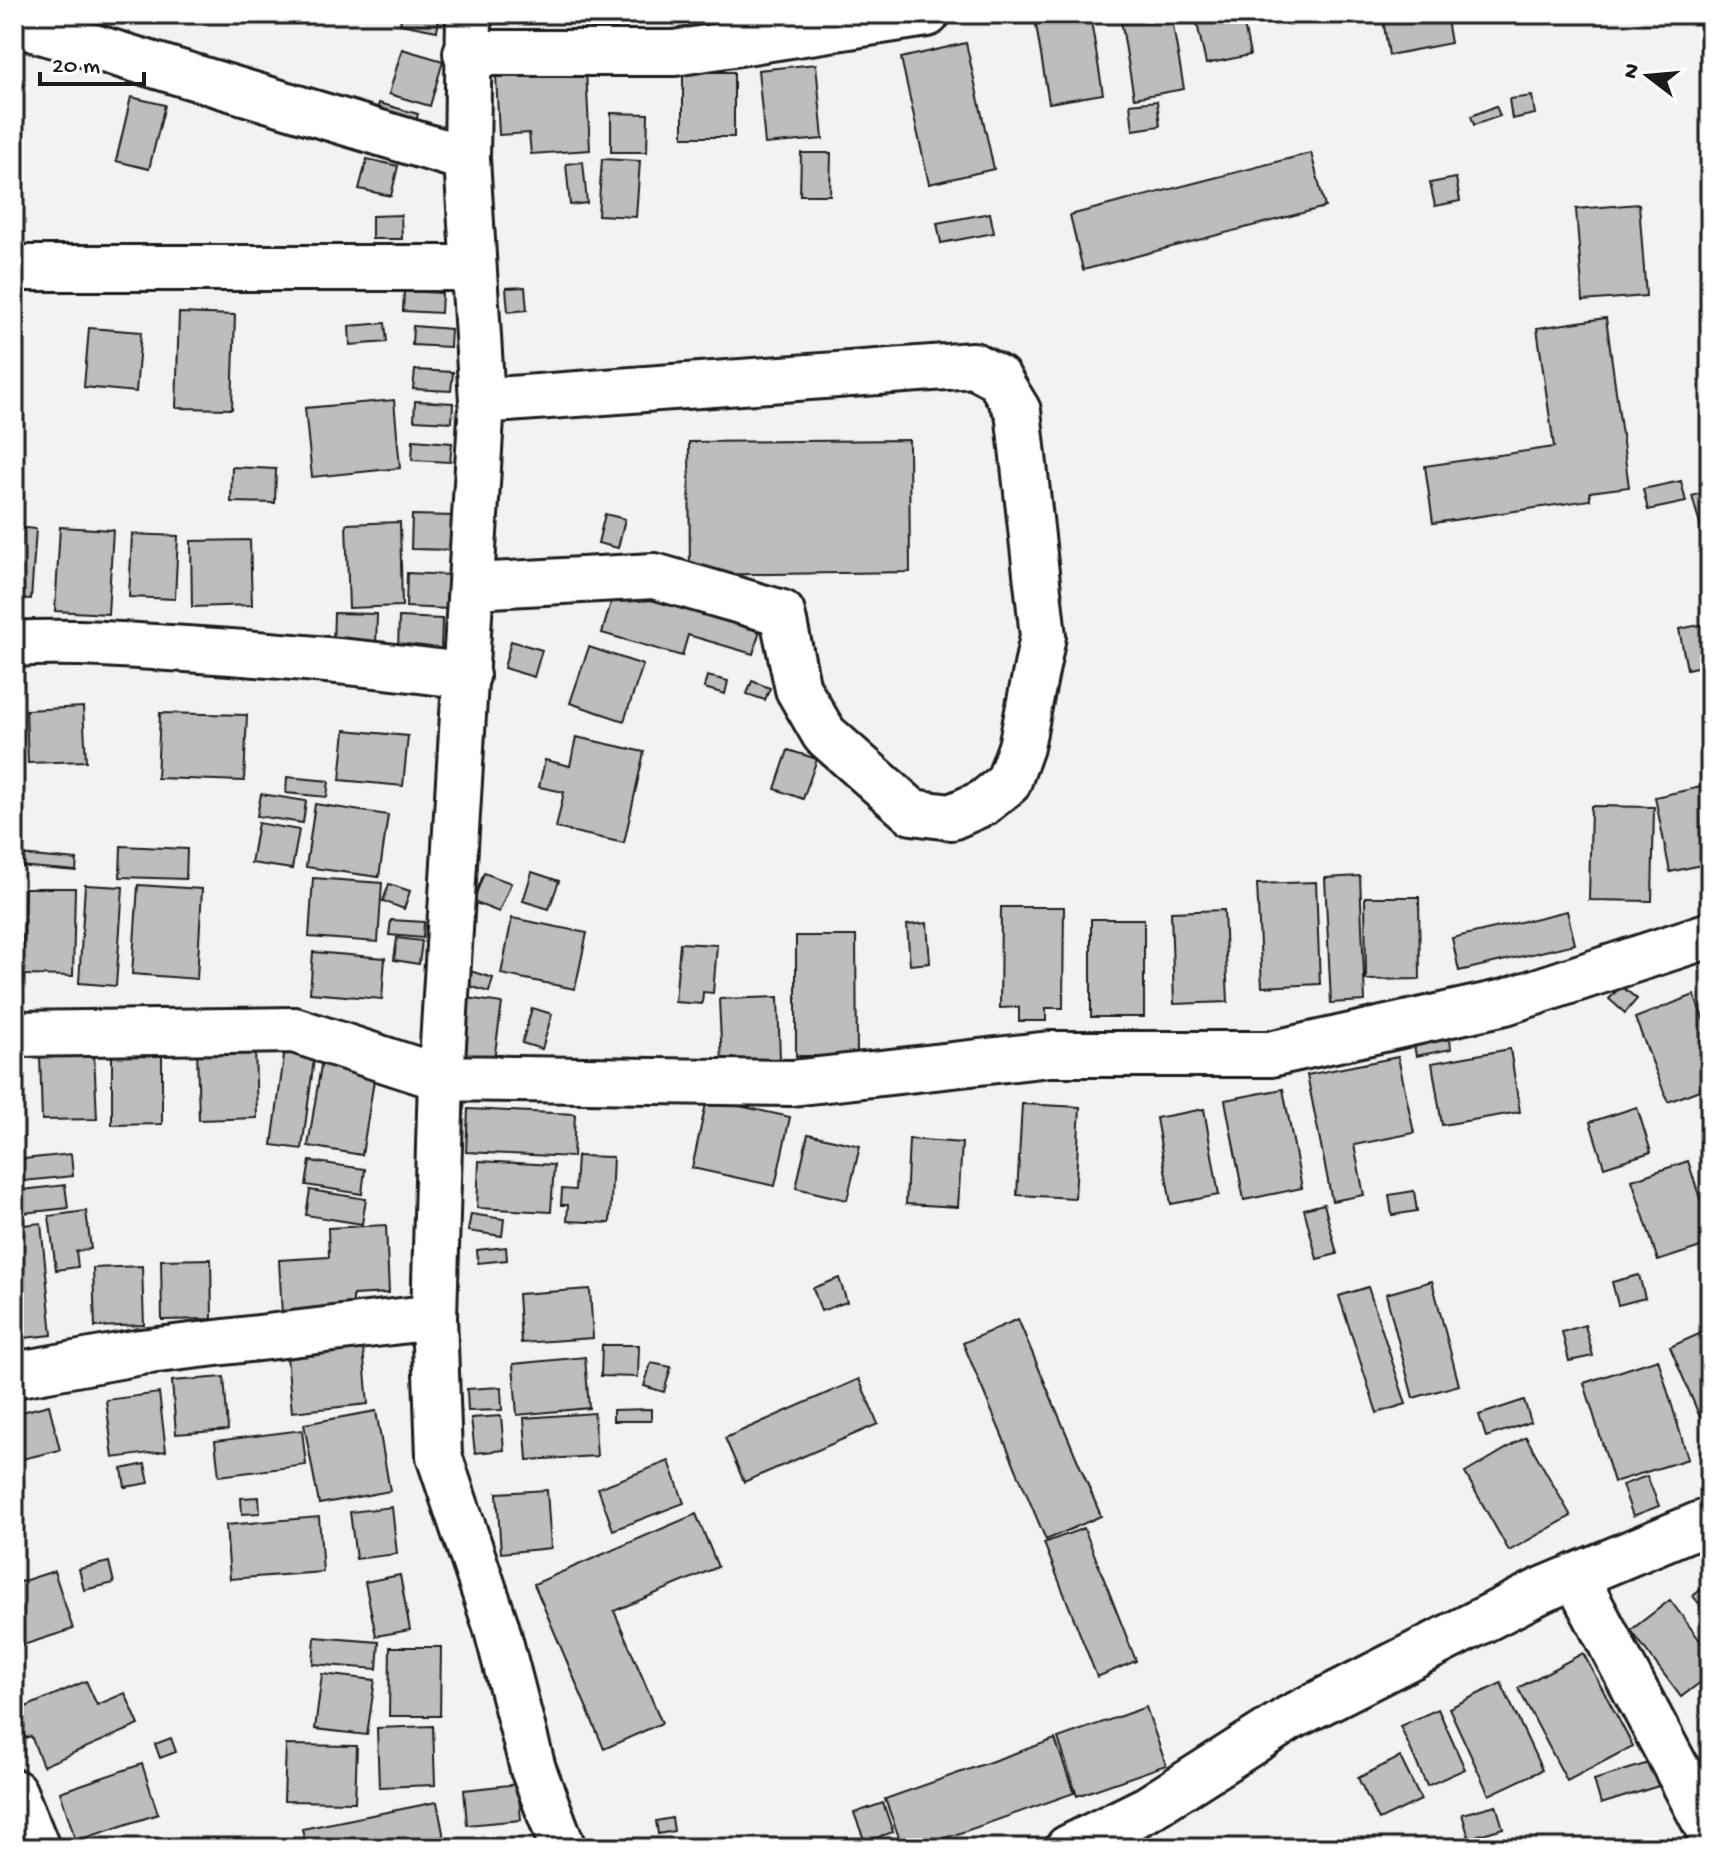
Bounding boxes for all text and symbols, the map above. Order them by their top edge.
scale bar [40,36,144,86]
north arrow [1608,36,1688,116]
text: 20 m [52,53,100,82]
text: N [1618,61,1647,82]

